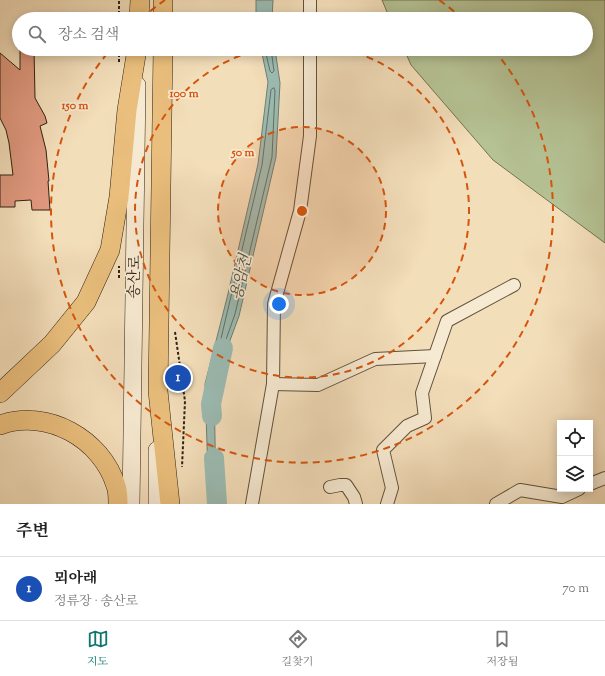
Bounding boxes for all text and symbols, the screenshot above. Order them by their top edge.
search box [12,12,593,56]
icon: search [26,23,48,45]
text: 장소 검색 [58,25,119,46]
text: 100 m [168,85,199,103]
text: 150 m [60,97,89,115]
text: 50 m [231,144,255,162]
centre of rings [295,204,309,218]
water label: 용암천 [226,251,259,303]
street label: 송산로 [125,255,146,299]
your location [269,294,289,314]
pin: 1 [165,363,191,393]
map controls [557,420,593,492]
button: locate [557,420,593,456]
button: layers [557,456,593,492]
text: 주변 [16,520,49,544]
text: 뫼아래 [54,569,97,590]
text: 1 [27,580,31,598]
text: 70 m [562,580,589,598]
text: 정류장 · 송산로 [54,593,138,611]
tab: 지도 [87,628,109,670]
tab: 길찾기 [282,628,313,670]
tab: 저장됨 [487,628,518,670]

